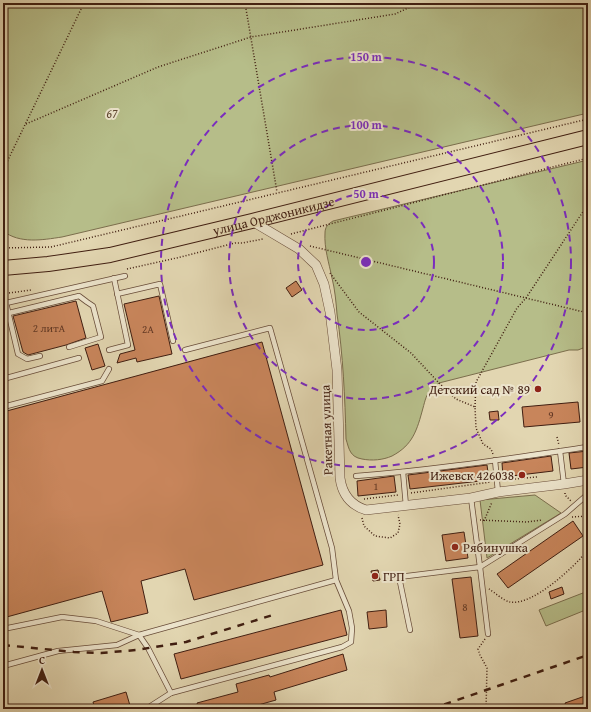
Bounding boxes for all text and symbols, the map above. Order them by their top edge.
text: 150 m [350,48,383,65]
park label: 67 [107,104,118,123]
text: 100 m [350,116,383,133]
text: 50 m [353,185,379,202]
street label: улица Орджоникидзе [210,192,336,240]
centre of rings [359,255,373,269]
house number: 2 литА [33,320,65,336]
house number: 2А [142,321,154,337]
place label: Детский сад № 89 [428,380,530,399]
street label: Ракетная улица [315,384,338,476]
marker: Детский сад № 89 [533,384,543,394]
house number: 9 [548,407,554,423]
place label: Ижевск 426038 [430,466,514,485]
marker: Ижевск 426038 [517,470,527,480]
house number: 1 [373,478,379,494]
place label: Рябинушка [463,538,529,557]
marker: Рябинушка [450,542,460,552]
place label: ГРП [383,567,405,586]
marker: ГРП [370,571,380,581]
house number: 8 [462,599,468,615]
north arrow [22,650,62,690]
text: С [39,652,45,668]

